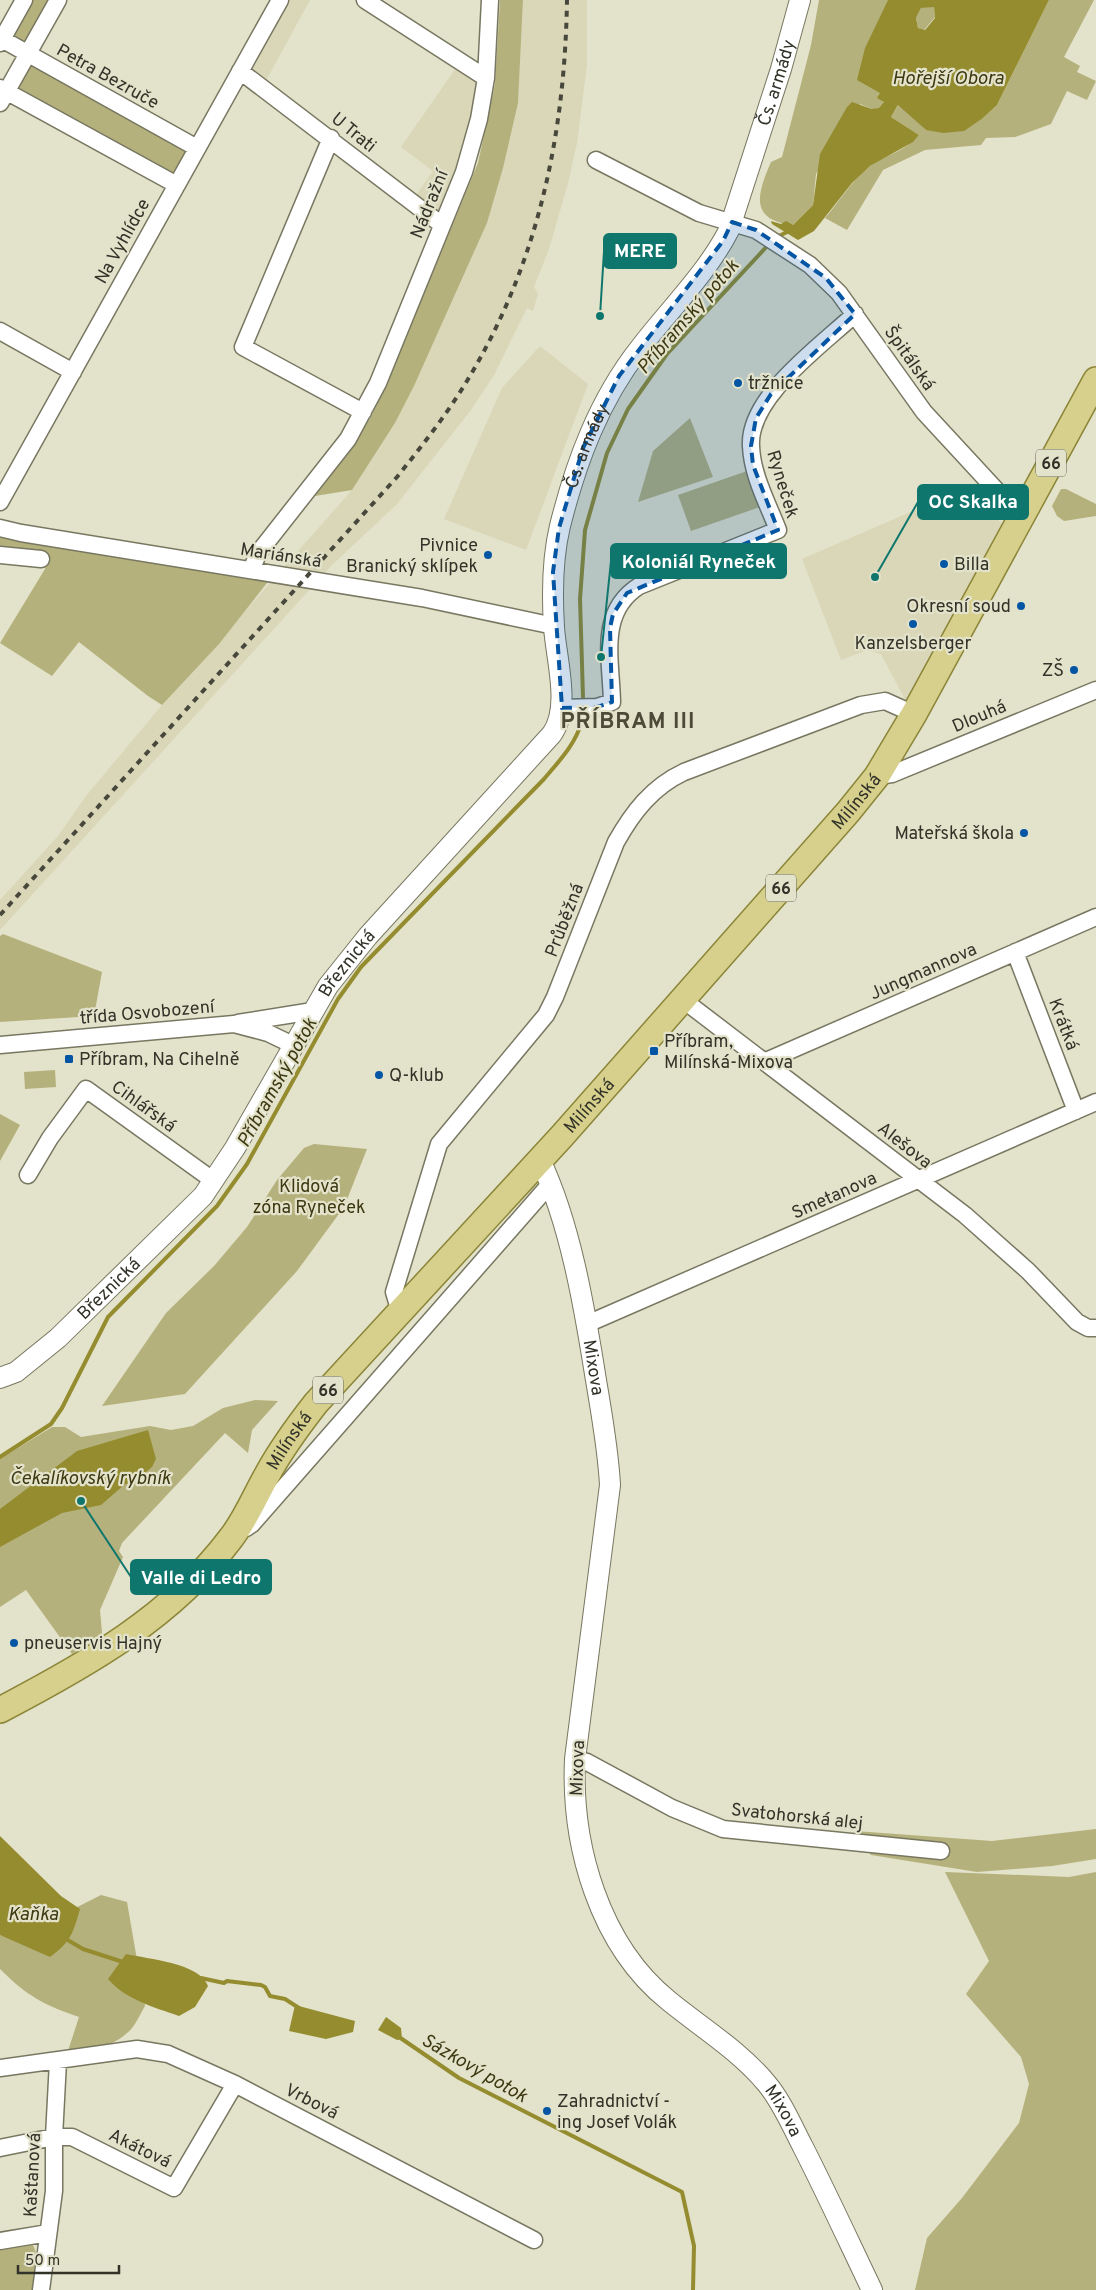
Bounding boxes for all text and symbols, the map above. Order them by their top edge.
street label: Čs. armády [751,37,802,129]
street label: Petra Bezruče [52,40,163,115]
water label: Hořejší Obora [892,67,1004,91]
street label: U Trati [326,108,380,158]
street label: Nádražní [406,165,455,242]
street label: Na Vyhlídce [90,195,156,288]
callout: MERE [604,234,676,268]
text: MERE [614,240,666,264]
water label: Příbramský potok [632,255,745,380]
street label: Špitálská [878,321,941,396]
place label: tržnice [748,373,804,396]
marker: tržnice [732,377,744,389]
street label: Čs. armády [559,400,615,492]
street label: Ryneček [760,447,803,521]
road number: 66 [1036,449,1066,476]
callout: OC Skalka [918,485,1028,519]
text: OC Skalka [928,491,1018,515]
place label: Pivnice Branický sklípek [346,535,478,579]
street label: Mariánská [238,539,323,574]
callout: Koloniál Ryneček [611,544,786,578]
marker: Pivnice Branický sklípek [482,549,494,561]
text: Koloniál Ryneček [622,551,777,575]
place label: Billa [954,554,989,577]
marker: Billa [938,558,950,570]
place label: Okresní soud [906,596,1011,619]
marker: Okresní soud [1015,600,1027,612]
marker: Kanzelsberger [907,618,919,630]
place label: Kanzelsberger [855,633,971,656]
place label: ZŠ [1042,658,1064,683]
marker: ZŠ [1068,664,1080,676]
street label: Dlouhá [949,696,1010,739]
district label: PŘÍBRAM III [561,707,695,736]
street label: Milínská [828,770,887,835]
place label: Mateřská škola [894,823,1014,846]
marker: Mateřská škola [1018,827,1030,839]
road number: 66 [766,874,796,901]
street label: Průběžná [541,880,590,961]
street label: Březnická [314,925,381,1002]
street label: Jungmannova [866,939,981,1006]
street label: Krátká [1042,995,1083,1054]
street label: třída Osvobození [79,996,217,1031]
water label: Příbramský potok [232,1014,323,1152]
place label: Příbram, Milínská-Mixova [664,1031,793,1075]
marker: Příbram, Milínská-Mixova [648,1045,660,1057]
place label: Příbram, Na Cihelně [79,1049,239,1072]
marker: Příbram, Na Cihelně [63,1053,75,1065]
place label: Q-klub [389,1065,444,1088]
marker: Q-klub [373,1069,385,1081]
street label: Milínská [560,1074,620,1139]
street label: Cihlářská [106,1076,180,1138]
street label: Alešova [872,1118,936,1175]
street label: Smetanova [788,1167,881,1225]
park label: Klidová zóna Ryneček [252,1176,366,1220]
street label: Březnická [73,1253,146,1326]
street label: Mixova [577,1338,608,1397]
road number: 66 [313,1376,343,1404]
street label: Milínská [262,1408,318,1475]
water label: Čekalíkovský rybník [9,1466,171,1491]
callout: Valle di Ledro [131,1560,271,1594]
text: Valle di Ledro [141,1567,261,1591]
place label: pneuservis Hajný [24,1633,162,1656]
marker: pneuservis Hajný [8,1637,20,1649]
street label: Mixova [566,1740,591,1796]
street label: Svatohorská alej [730,1799,864,1836]
water label: Kaňka [8,1903,59,1927]
water label: Sázkový potok [417,2029,532,2109]
street label: Vrbová [281,2079,342,2126]
street label: Mixova [759,2081,806,2141]
place label: Zahradnictví - ing Josef Volák [557,2091,677,2135]
marker: Zahradnictví - ing Josef Volák [541,2105,553,2117]
street label: Akátová [104,2124,174,2174]
street label: Kaštanová [20,2132,47,2218]
scale bar [18,2242,119,2274]
text: 50 m [25,2252,60,2271]

